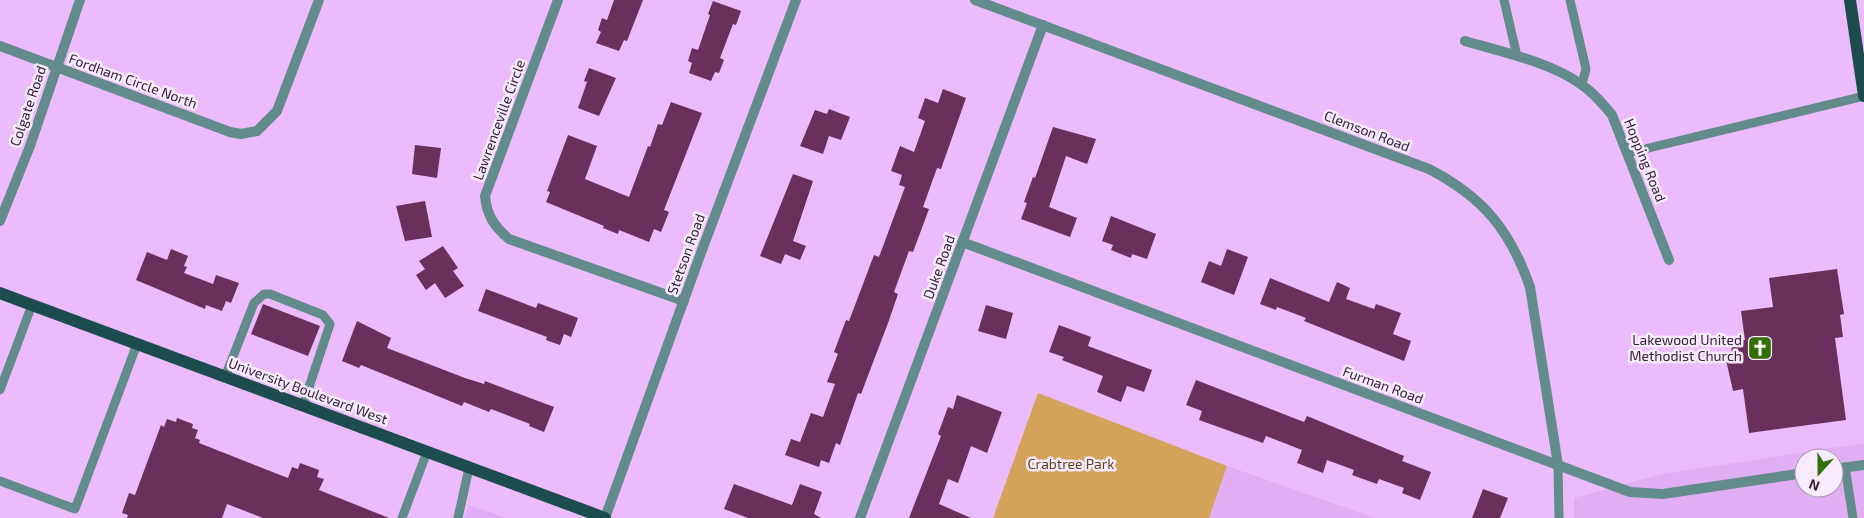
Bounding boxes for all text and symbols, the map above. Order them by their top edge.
street label: Fordham Circle North [67,49,200,112]
street label: Lawrenceville Circle [469,57,528,182]
street label: Colgate Road [6,63,49,148]
street label: Clemson Road [1322,106,1412,155]
street label: Hopping Road [1621,116,1670,204]
street label: Stetson Road [663,211,708,296]
street label: Duke Road [919,232,958,301]
place label: Lakewood United Methodist Church [1629,331,1742,364]
church icon: Lakewood United Methodist Church [1747,335,1773,361]
street label: University Boulevard West [226,354,390,427]
street label: Furman Road [1341,362,1426,407]
north arrow [1794,448,1844,498]
park label: Crabtree Park [1028,455,1114,472]
text: N [1806,476,1822,495]

